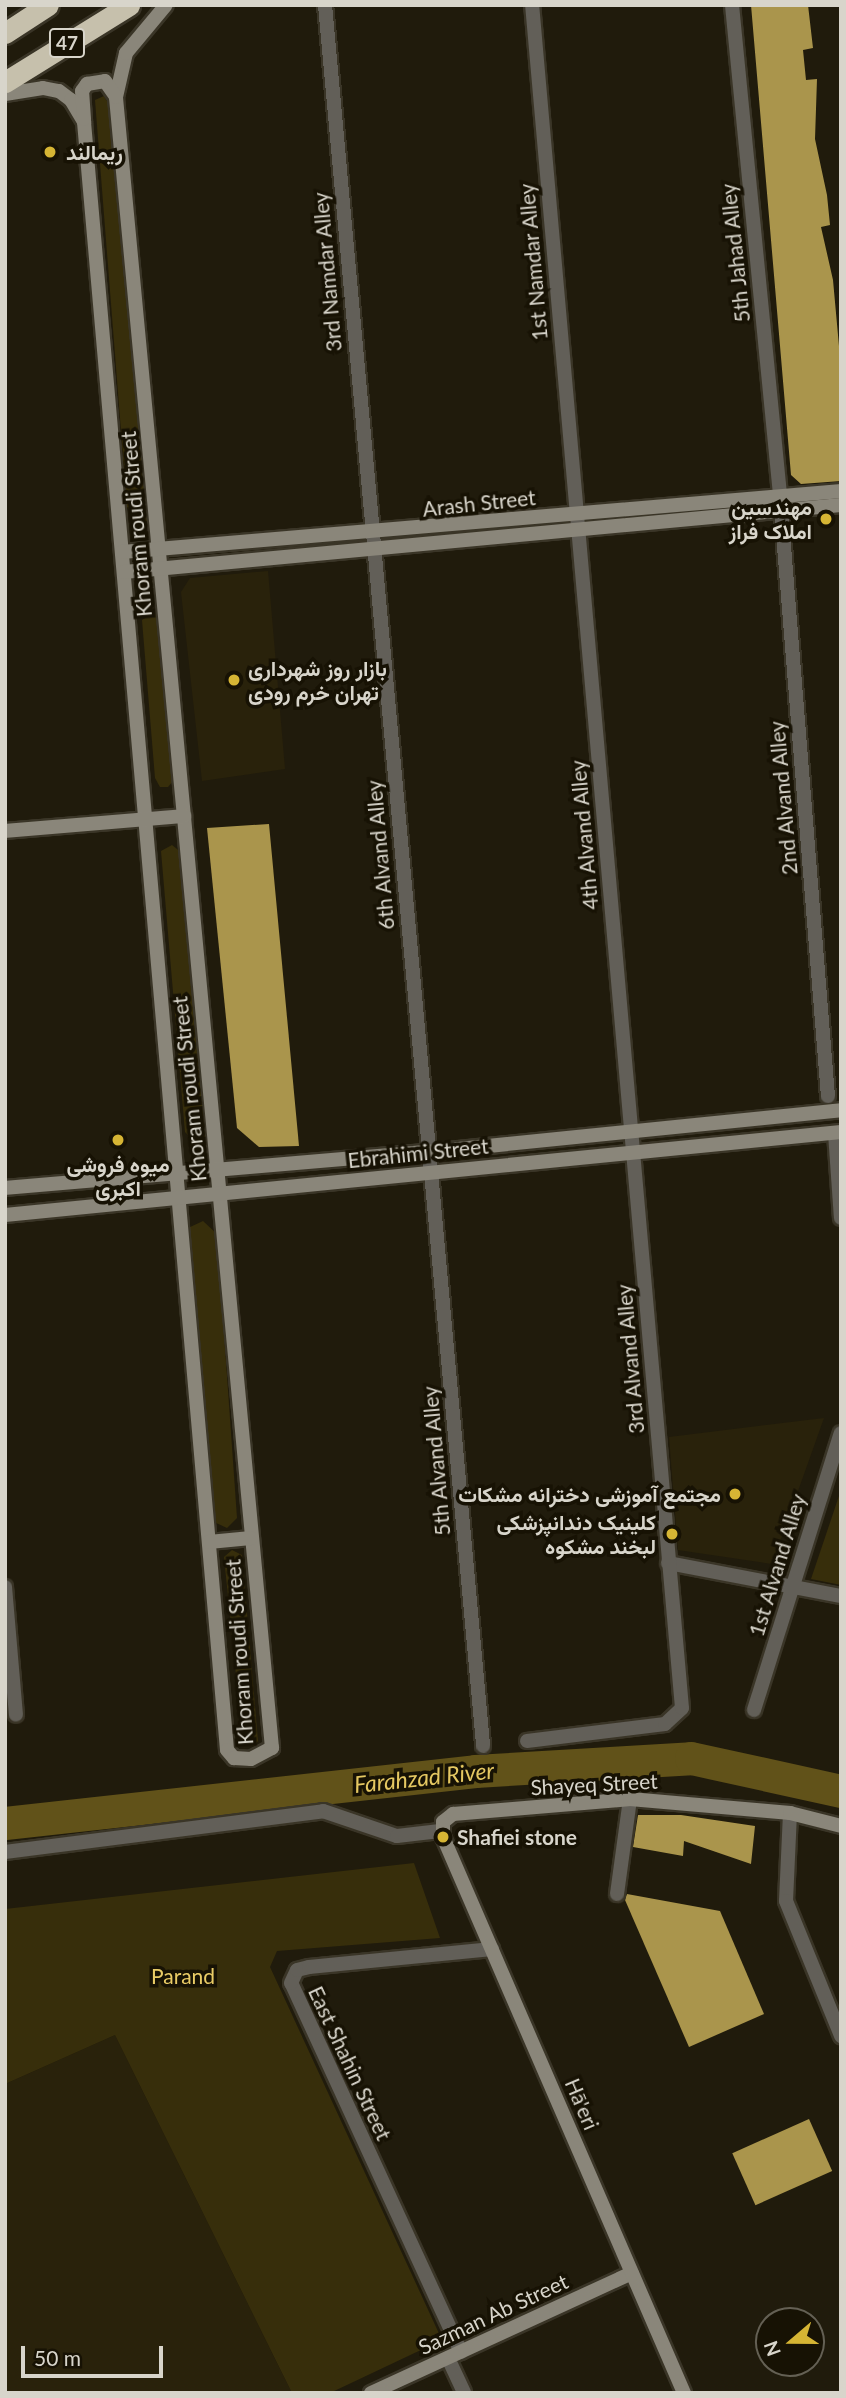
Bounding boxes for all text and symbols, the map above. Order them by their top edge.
road number: 47 [48,28,86,58]
place label: ریمالند [66,139,123,165]
marker: ریمالند [40,142,60,162]
street label: 1st Namdar Alley [514,182,552,342]
street label: 5th Jahad Alley [715,182,755,324]
street label: 3rd Namdar Alley [307,191,347,353]
street label: Khoram roudi Street [115,430,157,618]
street label: Arash Street [421,485,537,521]
place label: مهندسین املاک فراز [729,494,812,544]
marker: مهندسین املاک فراز [818,511,834,527]
place label: بازار روز شهرداری تهران خرم رودی [248,655,387,705]
marker: بازار روز شهرداری تهران خرم رودی [226,672,242,688]
street label: 2nd Alvand Alley [764,719,802,877]
street label: 4th Alvand Alley [565,758,603,912]
street label: 6th Alvand Alley [361,778,399,932]
street label: Khoram roudi Street [167,995,211,1183]
marker: میوه فروشی اکبری [110,1132,126,1148]
street label: Ebrahimi Street [346,1133,490,1173]
place label: میوه فروشی اکبری [66,1151,170,1201]
street label: 3rd Alvand Alley [611,1283,649,1435]
street label: 5th Alvand Alley [417,1384,455,1538]
place label: مجتمع آموزشی دخترانه مشکات [458,1481,721,1507]
marker: مجتمع آموزشی دخترانه مشکات [727,1486,743,1502]
street label: 1st Alvand Alley [743,1490,811,1640]
place label: کلینیک دندانپزشکی لبخند مشکوه [496,1509,656,1559]
marker: کلینیک دندانپزشکی لبخند مشکوه [662,1524,682,1544]
street label: Khoram roudi Street [220,1558,258,1746]
water label: Farahzad River [353,1756,495,1798]
street label: Shayeq Street [530,1768,658,1800]
place label: Shafiei stone [457,1824,577,1850]
marker: Shafiei stone [435,1829,451,1845]
park label: Parand [151,1963,215,1989]
street label: East Shahin Street [303,1982,397,2144]
street label: Hā'eri [560,2074,604,2134]
street label: Sazman Ab Street [414,2268,572,2360]
north arrow [755,2307,825,2377]
scale bar [24,2332,166,2376]
text: N [758,2338,785,2359]
text: 50 m [34,2345,81,2370]

